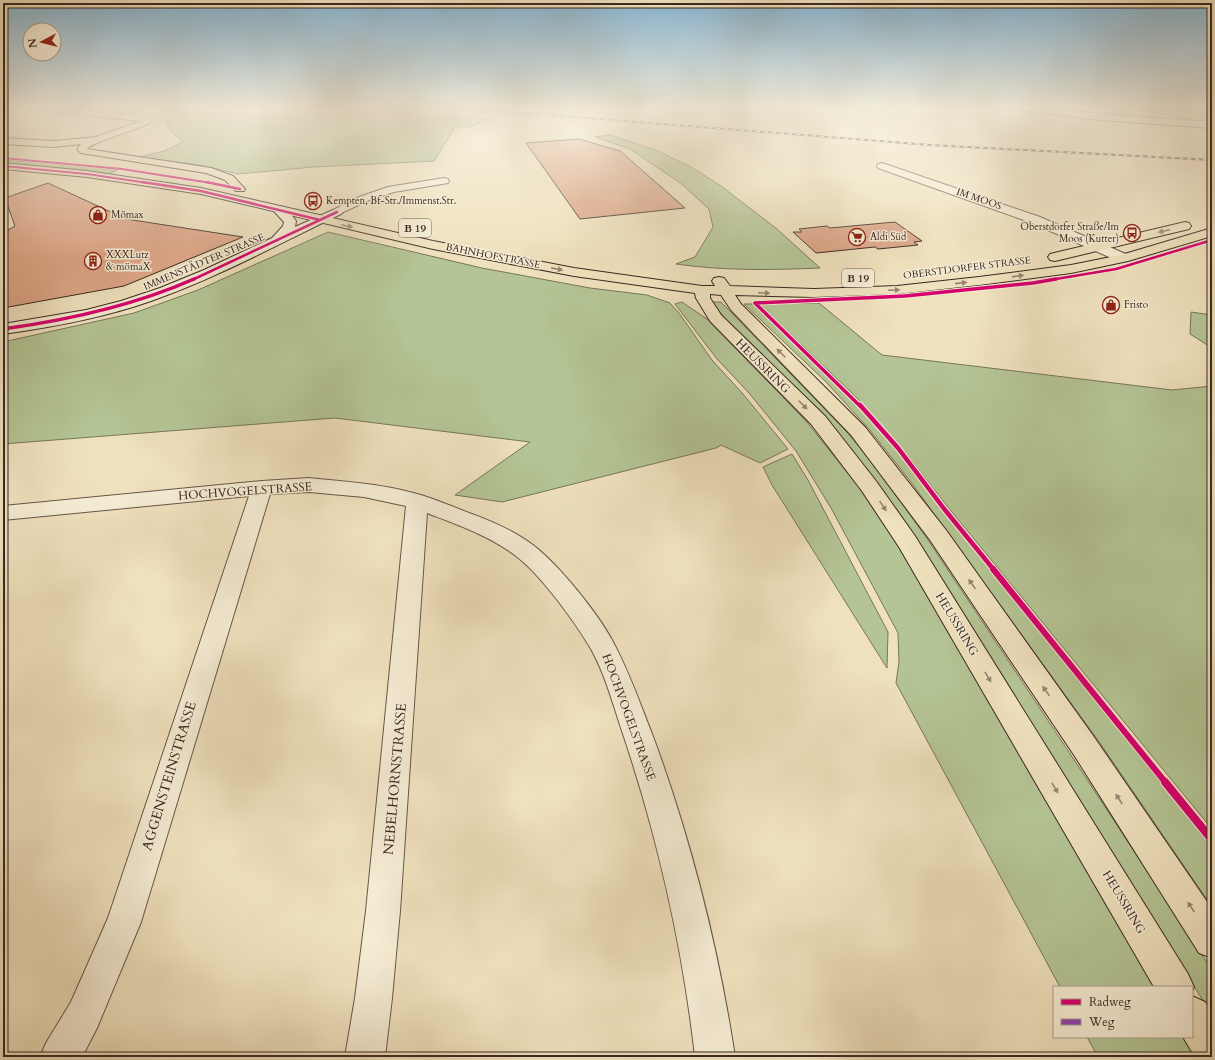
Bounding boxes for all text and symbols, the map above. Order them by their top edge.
north arrow [22,22,62,62]
text: N [24,37,41,49]
street label: IM MOOS [954,185,1004,213]
bus stop icon: Kempten, Bf-Str./Immenst.Str. [303,191,323,211]
place label: Kempten, Bf-Str./Immenst.Str. [326,194,456,208]
shop icon: Mömax [88,205,108,225]
place label: Mömax [111,208,144,222]
road number: B 19 [399,219,431,237]
place label: Oberstdorfer Straße/Im Moos (Kutter) [1020,220,1120,246]
one-way arrow [341,223,353,229]
bus stop icon: Oberstdorfer Straße/Im Moos (Kutter) [1122,223,1142,243]
supermarket icon: Aldi Süd [847,227,867,247]
one-way arrow [1157,228,1170,234]
street label: IMMENSTÄDTER STRASSE [141,229,267,294]
place label: Aldi Süd [870,230,907,244]
street label: BAHNHOFSTRASSE [445,240,541,272]
place label: XXXLutz & mömaX [106,248,151,274]
building icon: XXXLutz & mömaX [83,251,103,271]
street label: OBERSTDORFER STRASSE [902,253,1032,283]
one-way arrow [551,266,563,272]
road number: B 19 [842,269,874,287]
one-way arrow [1012,273,1024,279]
one-way arrow [955,280,967,287]
one-way arrow [888,287,901,293]
one-way arrow [758,289,770,296]
shop icon: Fristo [1101,295,1121,315]
place label: Fristo [1124,298,1149,312]
street label: HEUSSRING [732,335,794,397]
one-way arrow [776,348,786,358]
one-way arrow [798,400,807,410]
street label: HOCHVOGELSTRASSE [178,478,312,504]
one-way arrow [879,501,887,511]
one-way arrow [968,579,976,590]
street label: HEUSSRING [932,589,983,659]
street label: HOCHVOGELSTRASSE [599,651,659,783]
one-way arrow [985,671,992,683]
one-way arrow [1042,686,1050,696]
street label: AGGENSTEINSTRASSE [137,699,201,853]
street label: NEBELHORNSTRASSE [379,702,411,856]
one-way arrow [1052,782,1059,794]
one-way arrow [1115,794,1123,804]
street label: HEUSSRING [1099,867,1150,937]
one-way arrow [1187,901,1194,913]
legend [1053,986,1193,1038]
text: Radweg [1089,994,1131,1010]
text: Weg [1088,1014,1115,1030]

